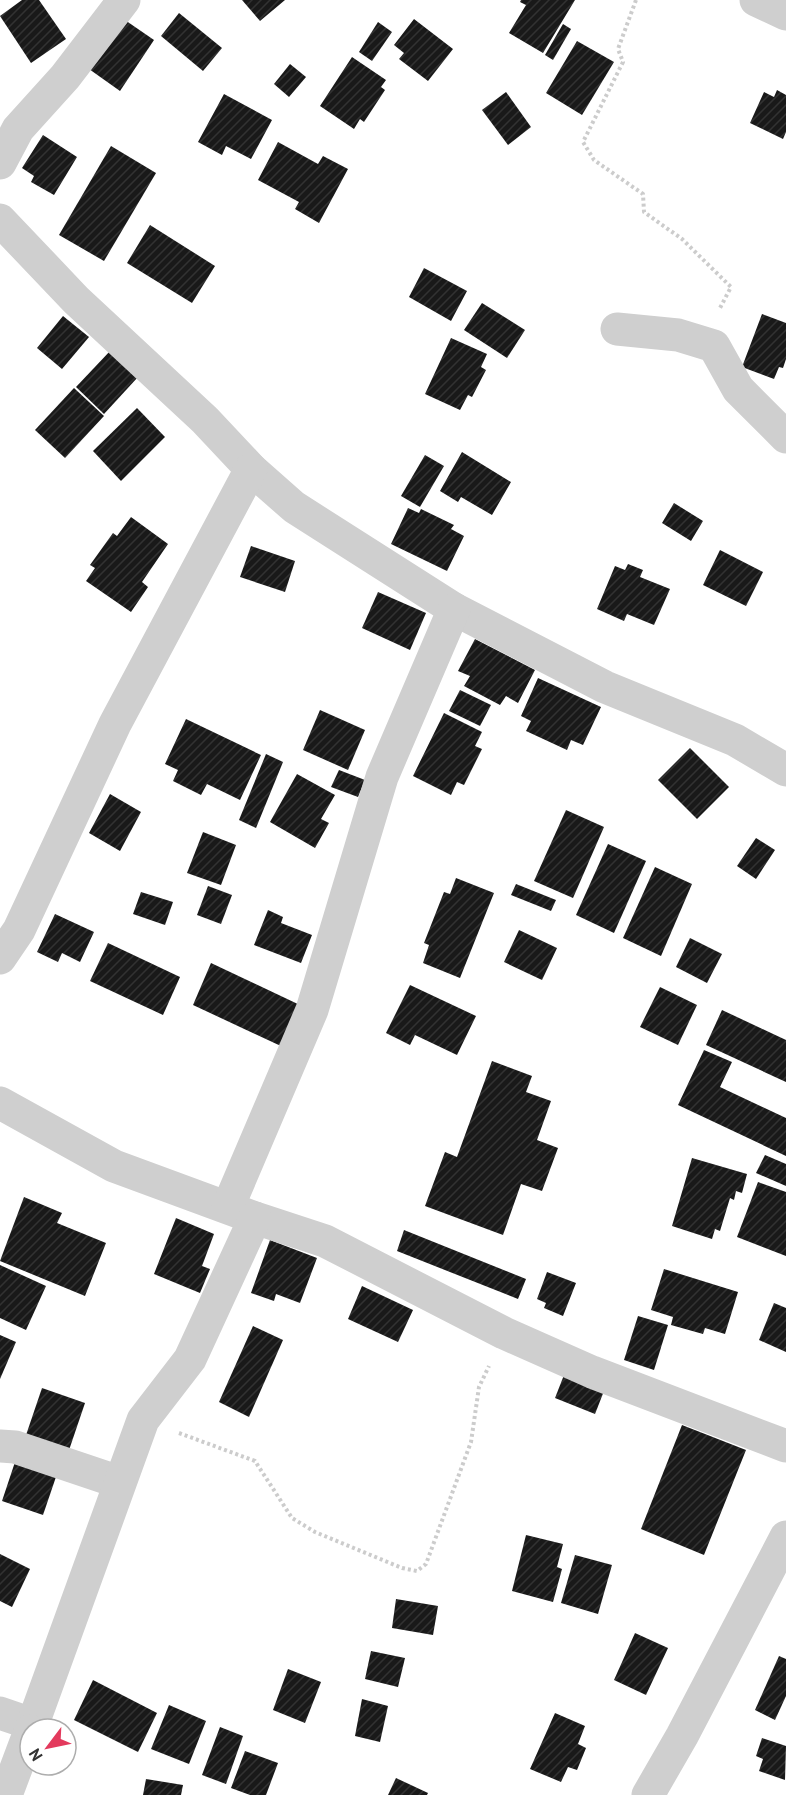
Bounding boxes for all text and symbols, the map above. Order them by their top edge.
north arrow [18,1717,78,1777]
text: N [24,1745,47,1765]

